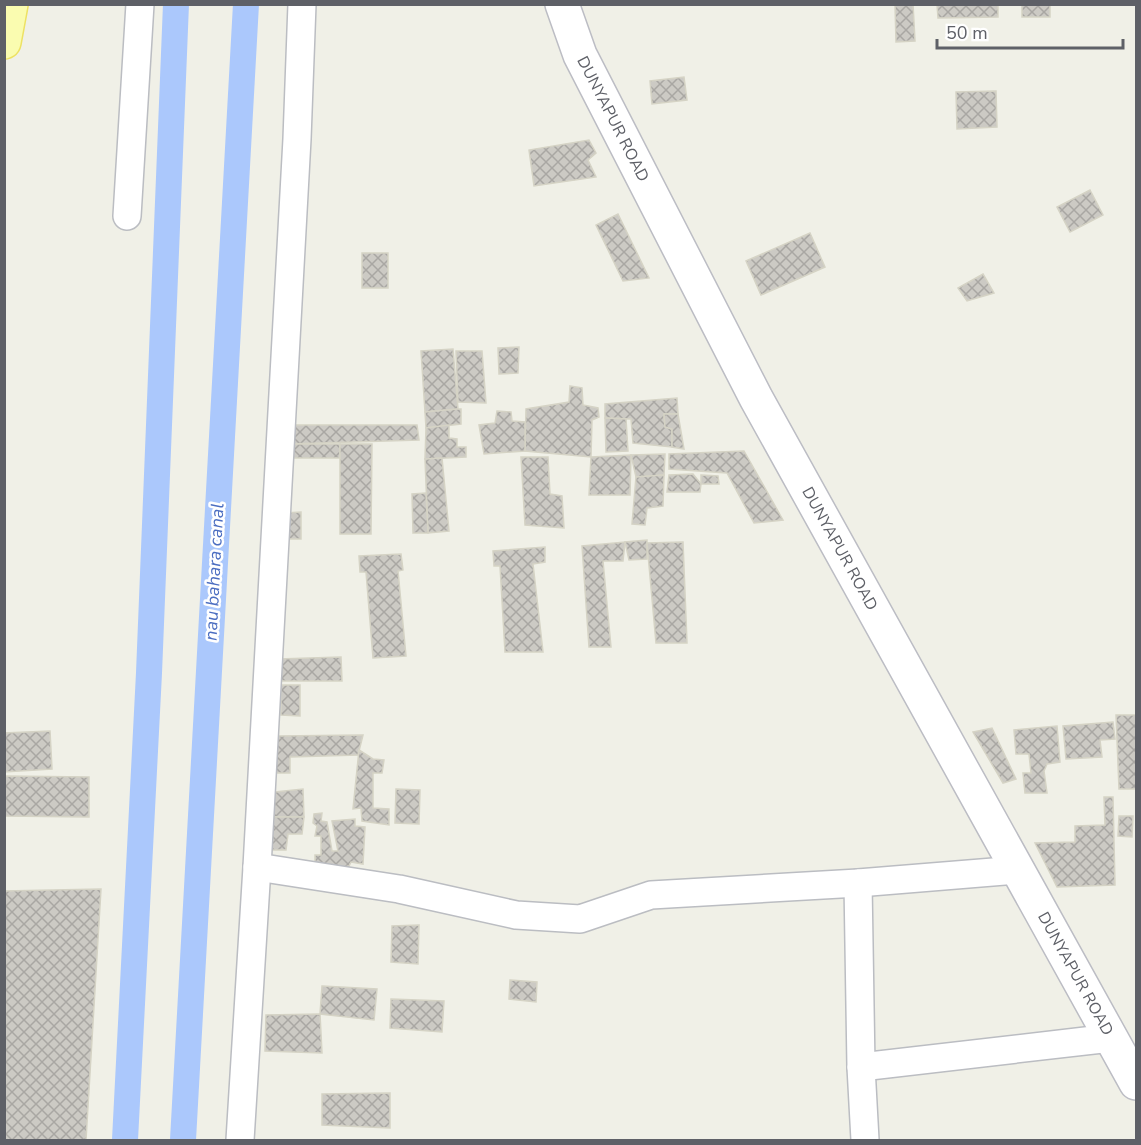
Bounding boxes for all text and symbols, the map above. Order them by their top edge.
scale bar [937,12,1123,50]
text: 50 m [946,21,988,45]
street label: DUNYAPUR ROAD [571,52,654,186]
street label: DUNYAPUR ROAD [796,483,883,615]
water label: nau bahara canal [198,503,230,641]
street label: DUNYAPUR ROAD [1032,908,1119,1040]

